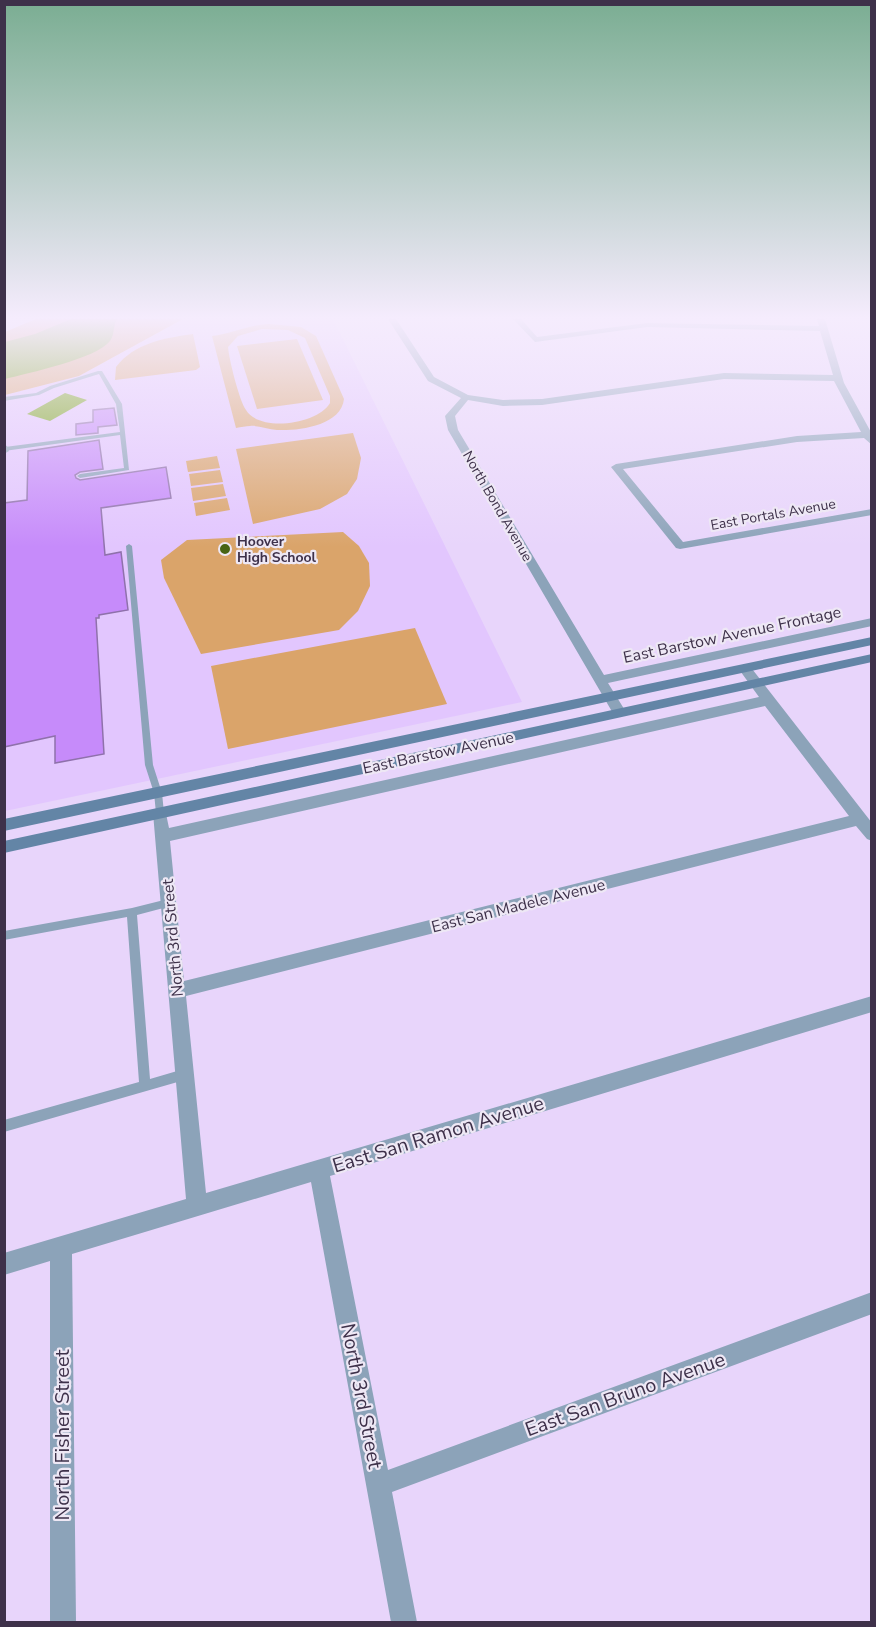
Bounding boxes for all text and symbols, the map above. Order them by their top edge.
street label: North Bond Avenue [458,448,537,565]
street label: East Portals Avenue [709,494,837,535]
place label: Hoover High School [237,532,317,567]
marker: Hoover High School [218,542,232,556]
street label: East Barstow Avenue Frontage [621,601,843,669]
street label: East Barstow Avenue [361,726,516,780]
street label: East San Madele Avenue [429,874,607,938]
street label: North 3rd Street [157,878,189,998]
street label: East San Ramon Avenue [329,1089,547,1180]
street label: North 3rd Street [334,1321,389,1472]
street label: East San Bruno Avenue [522,1346,729,1443]
street label: North Fisher Street [49,1348,76,1521]

